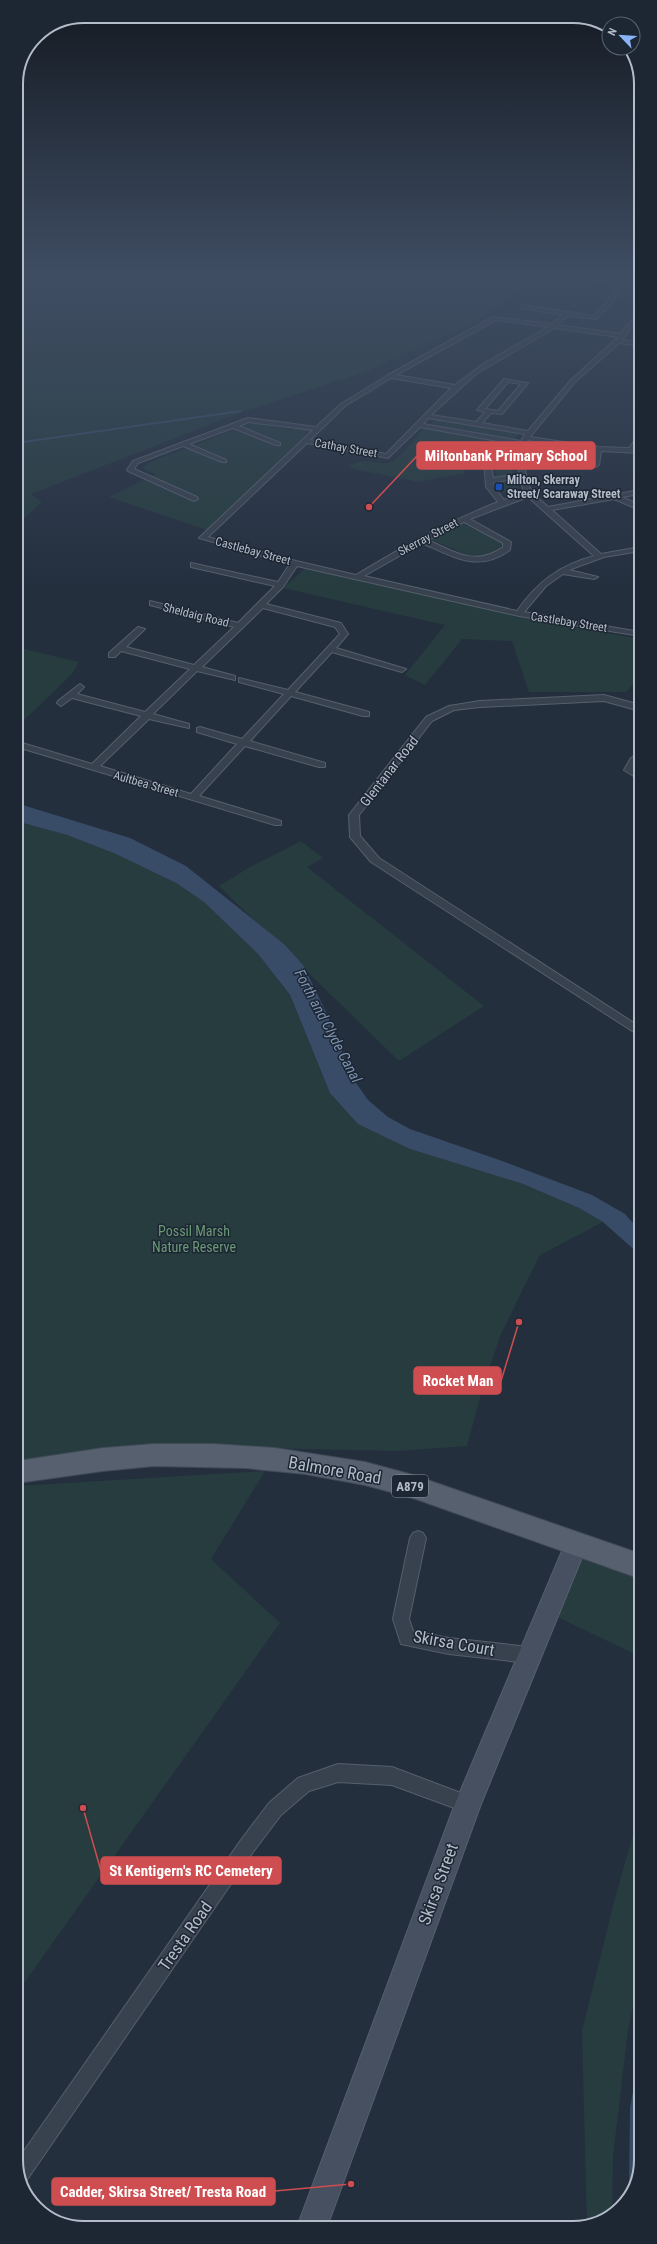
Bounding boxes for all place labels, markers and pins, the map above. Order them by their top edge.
callout: Miltonbank Primary School [417,442,595,469]
place label: Milton, Skerray Street/ Scaraway Street [507,473,621,501]
marker: Milton, Skerray Street/ Scaraway Street [494,482,504,492]
callout: Rocket Man [414,1367,501,1394]
callout: St Kentigern's RC Cemetery [101,1857,281,1884]
callout: Cadder, Skirsa Street/ Tresta Road [52,2178,275,2205]

